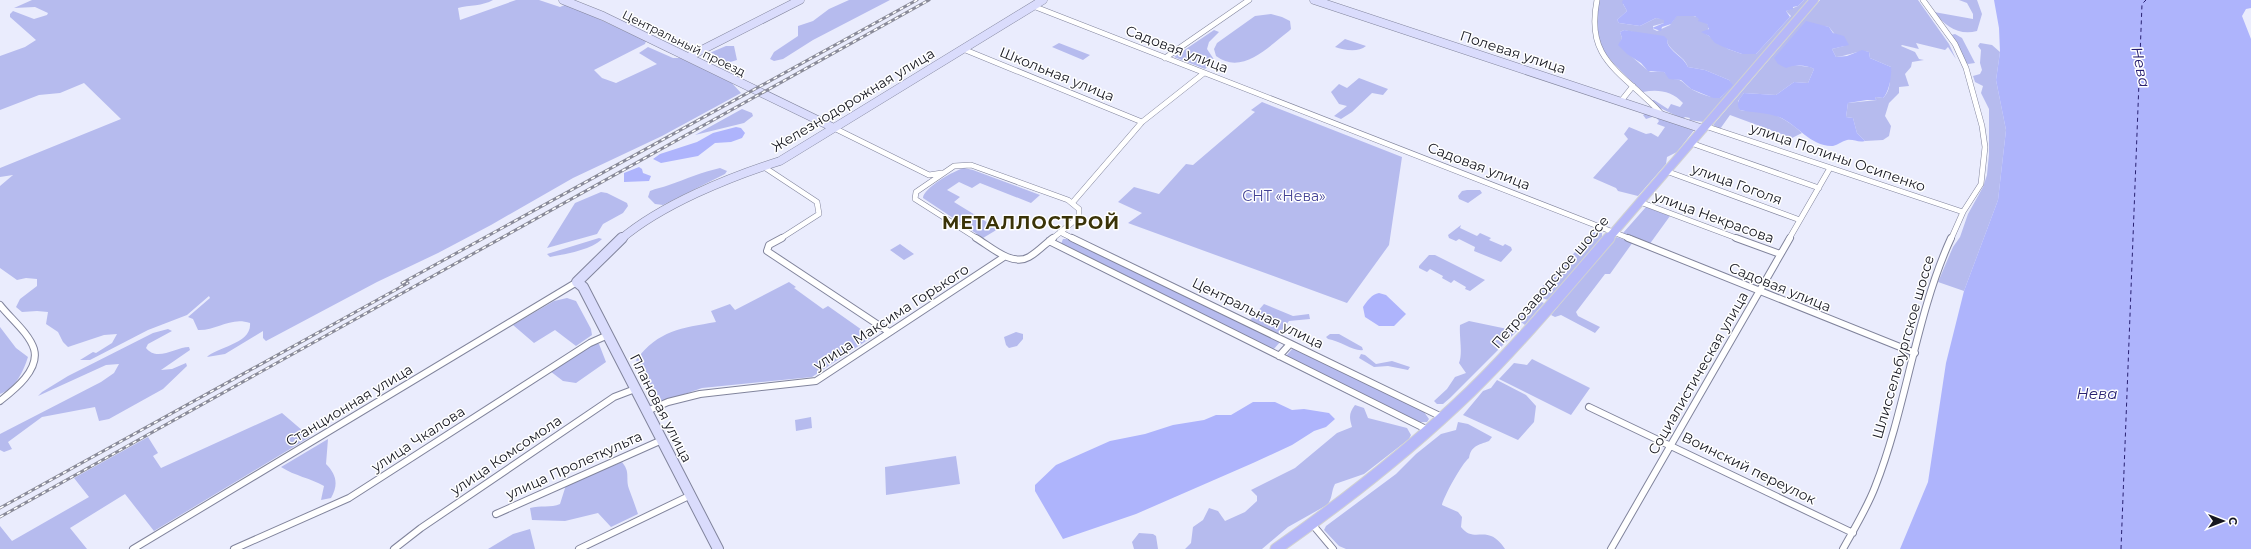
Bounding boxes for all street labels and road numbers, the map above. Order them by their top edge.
street label: Центральный проезд [620,7,748,79]
street label: Садовая улица [1123,21,1231,77]
street label: Полевая улица [1458,26,1568,78]
street label: Школьная улица [997,43,1117,105]
street label: Железнодорожная улица [768,44,938,156]
street label: улица Полины Осипенко [1747,118,1928,196]
street label: Садовая улица [1425,138,1533,194]
street label: улица Гоголя [1688,159,1785,209]
street label: улица Некрасова [1650,187,1777,247]
street label: Петрозаводское шоссе [1487,212,1613,352]
street label: Шлиссельбургское шоссе [1868,253,1938,441]
street label: Садовая улица [1726,258,1834,316]
street label: улица Максима Горького [809,260,972,375]
street label: Центральная улица [1189,273,1327,353]
street label: Социалистическая улица [1644,288,1752,458]
street label: Плановая улица [626,351,696,465]
street label: Станционная улица [282,360,416,450]
street label: улица Чкалова [367,402,468,476]
street label: улица Комсомола [446,411,565,499]
street label: улица Пролеткульта [502,427,645,504]
street label: Воинский переулок [1679,428,1819,508]

